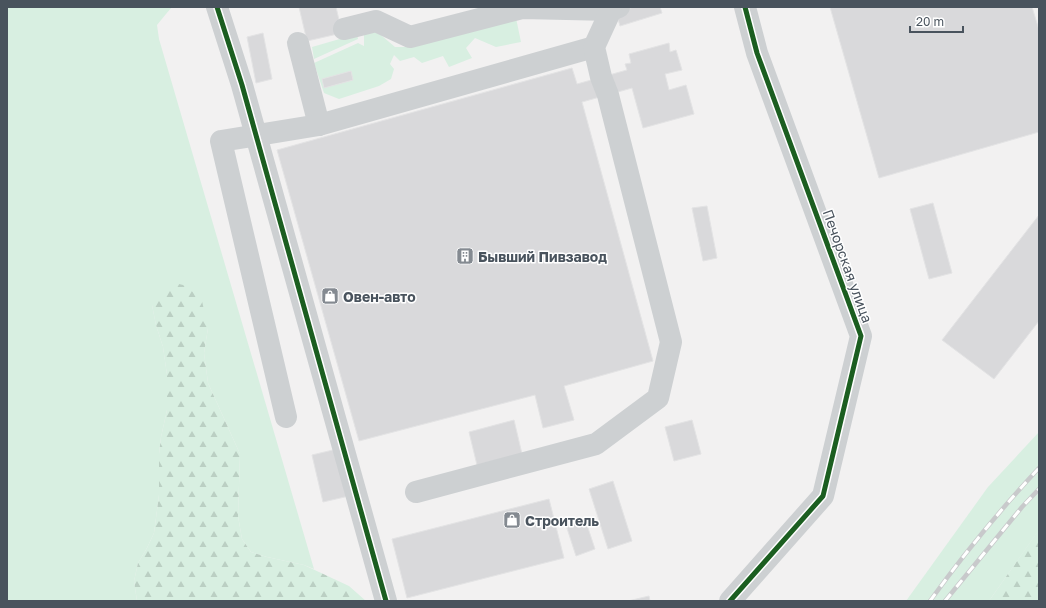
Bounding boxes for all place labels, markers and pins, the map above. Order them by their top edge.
building icon: Бывший Пивзавод [455,246,475,266]
place label: Бывший Пивзавод [478,248,607,265]
shop icon: Овен-авто [320,286,340,306]
place label: Овен-авто [343,288,416,305]
shop icon: Строитель [502,510,522,530]
place label: Строитель [525,512,599,529]

